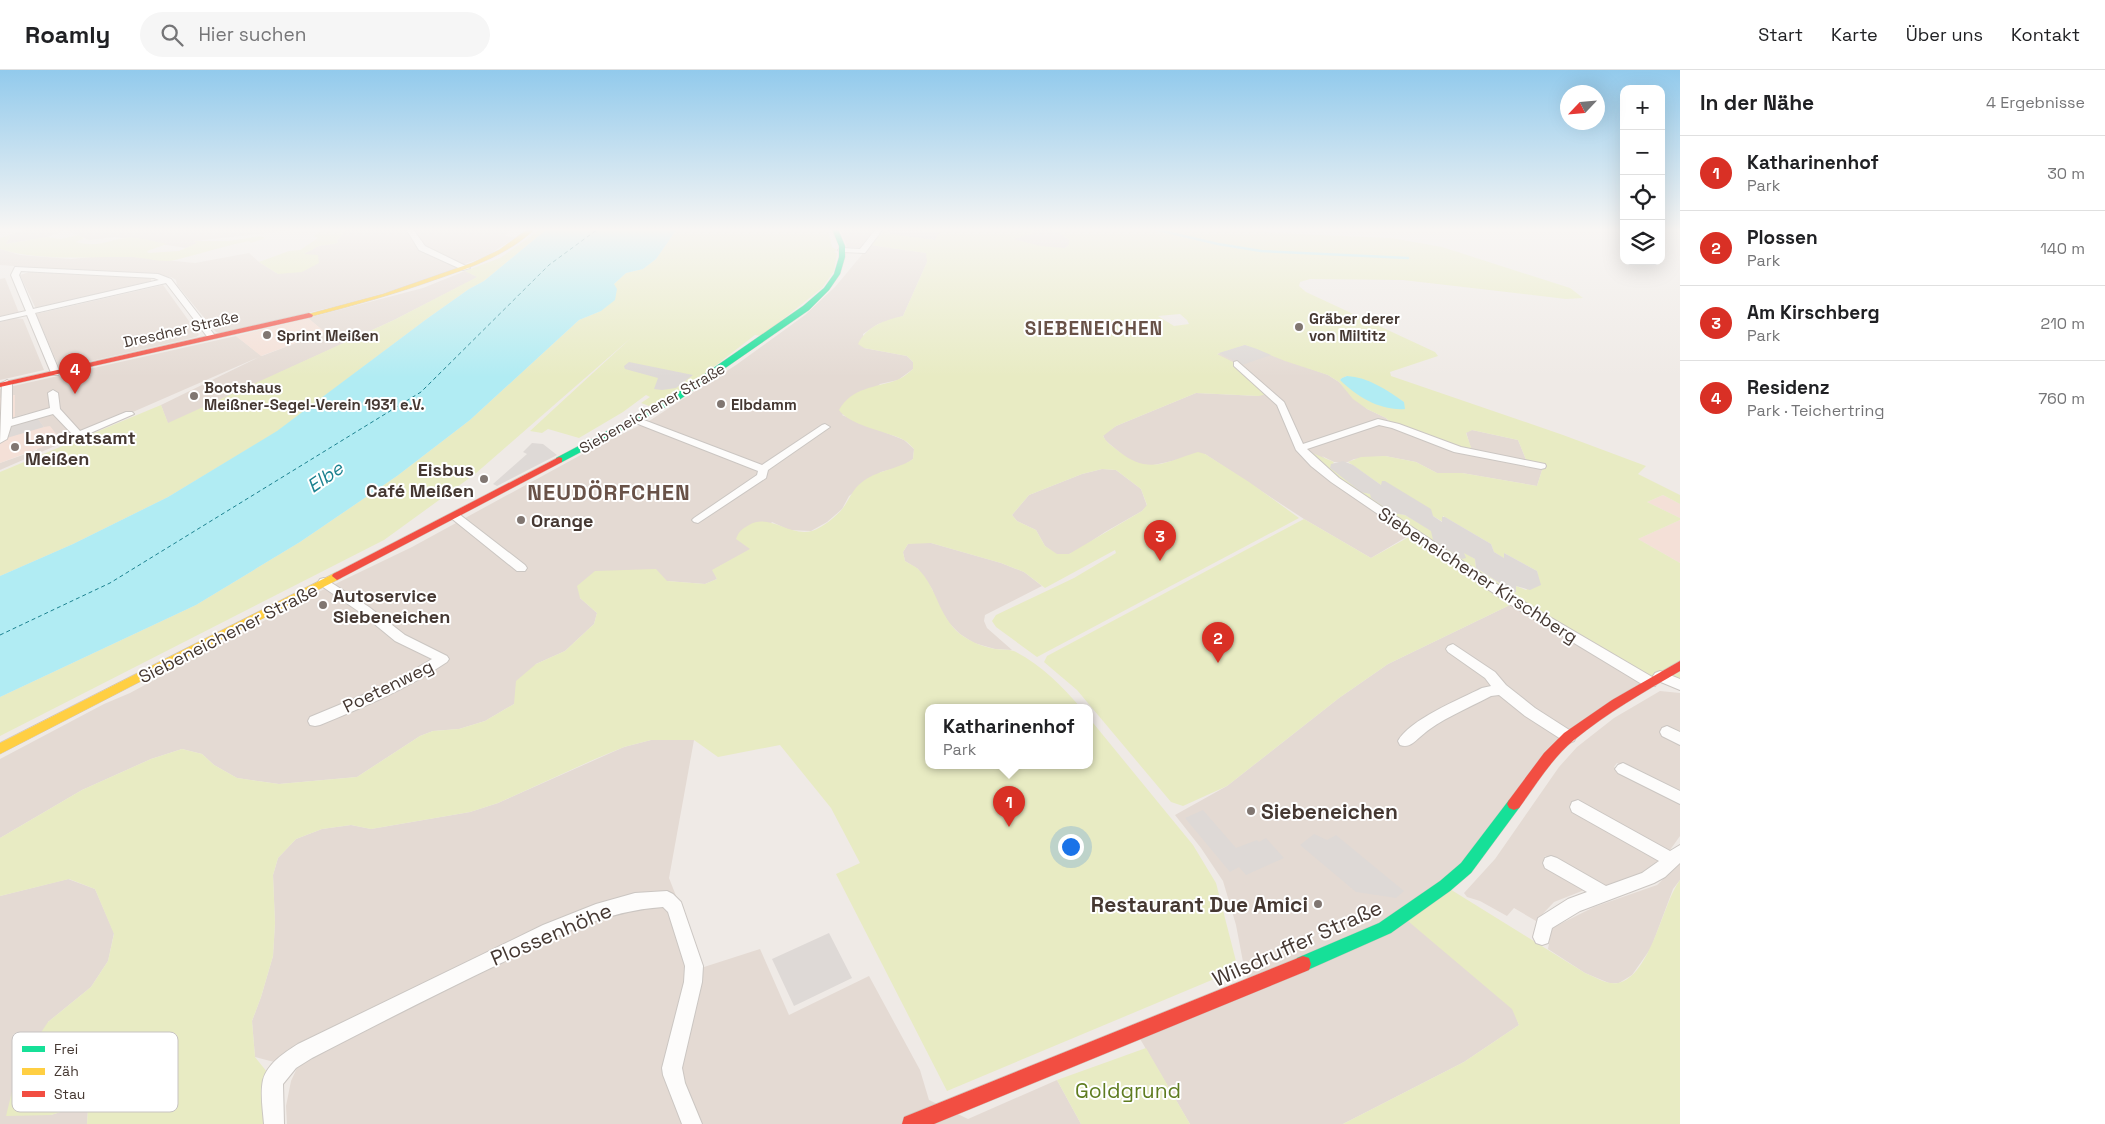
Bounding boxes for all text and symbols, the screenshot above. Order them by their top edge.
search box [140,12,490,57]
text: Roamly [25,19,110,50]
icon: search [158,21,186,49]
text: Hier suchen [198,22,306,47]
text: Start [1758,23,1803,46]
text: Karte [1831,23,1878,46]
text: Über uns [1906,23,1983,46]
text: Kontakt [2011,23,2080,46]
north arrow [1560,85,1605,130]
map controls [1620,85,1665,265]
button: + [1620,85,1665,130]
text: In der Nähe [1700,89,1814,116]
text: 4 Ergebnisse [1986,92,2085,113]
button: − [1620,130,1665,175]
text: Katharinenhof [1747,150,1879,175]
text: 1 [1712,163,1720,184]
text: 30 m [2047,163,2085,184]
button: locate [1620,175,1665,220]
text: Park [1747,175,1780,196]
button: layers [1620,220,1665,265]
text: Plossen [1747,225,1818,250]
text: 2 [1711,238,1721,259]
text: 140 m [2040,238,2085,259]
text: Park [1747,250,1780,271]
text: Am Kirschberg [1747,300,1880,325]
street label: Dresdner Straße [121,306,241,352]
place label: Gräber derer von Miltitz [1309,309,1400,345]
text: 3 [1711,313,1721,334]
text: 210 m [2041,313,2085,334]
district label: SIEBENEICHEN [1025,316,1163,341]
marker: Gräber derer von Miltitz [1293,321,1305,333]
text: Park [1747,325,1780,346]
place label: Sprint Meißen [277,326,379,345]
marker: Sprint Meißen [261,329,273,341]
pin: 4 [59,353,91,394]
street label: Siebeneichener Straße [576,358,728,458]
text: Residenz [1747,375,1830,400]
place label: Bootshaus Meißner-Segel-Verein 1931 e.V. [204,378,425,414]
text: 4 [1711,388,1721,409]
text: 760 m [2038,388,2085,409]
marker: Bootshaus Meißner-Segel-Verein 1931 e.V. [188,390,200,402]
place label: Elbdamm [731,395,797,414]
marker: Elbdamm [715,398,727,410]
text: Park · Teichertring [1747,400,1885,421]
place label: Landratsamt Meißen [25,426,136,470]
marker: Landratsamt Meißen [9,441,21,453]
water label: Elbe [302,455,349,498]
place label: Eisbus Café Meißen [366,458,474,502]
marker: Eisbus Café Meißen [478,473,490,485]
district label: NEUDÖRFCHEN [527,478,691,506]
street label: Siebeneichener Kirschberg [1374,502,1582,648]
place label: Orange [531,509,593,532]
marker: Orange [515,514,527,526]
pin: 3 [1144,520,1176,561]
street label: Siebeneichener Straße [135,578,321,688]
place label: Autoservice Siebeneichen [333,584,450,628]
marker: Autoservice Siebeneichen [317,599,329,611]
pin: 2 [1202,622,1234,663]
street label: Poetenweg [339,654,437,718]
popup [925,704,1093,769]
text: Katharinenhof [943,714,1075,739]
text: Park [943,739,976,760]
pin: 1 [993,786,1025,827]
place label: Siebeneichen [1261,798,1398,825]
marker: Siebeneichen [1245,805,1257,817]
your location [1058,834,1084,860]
place label: Restaurant Due Amici [1091,891,1308,918]
street label: Wilsdruffer Straße [1208,893,1386,993]
street label: Plossenhöhe [486,896,616,972]
marker: Restaurant Due Amici [1312,898,1324,910]
legend [12,1032,178,1112]
text: Frei [54,1040,78,1058]
text: Zäh [54,1062,79,1080]
park label: Goldgrund [1075,1077,1181,1104]
text: Stau [54,1085,85,1103]

